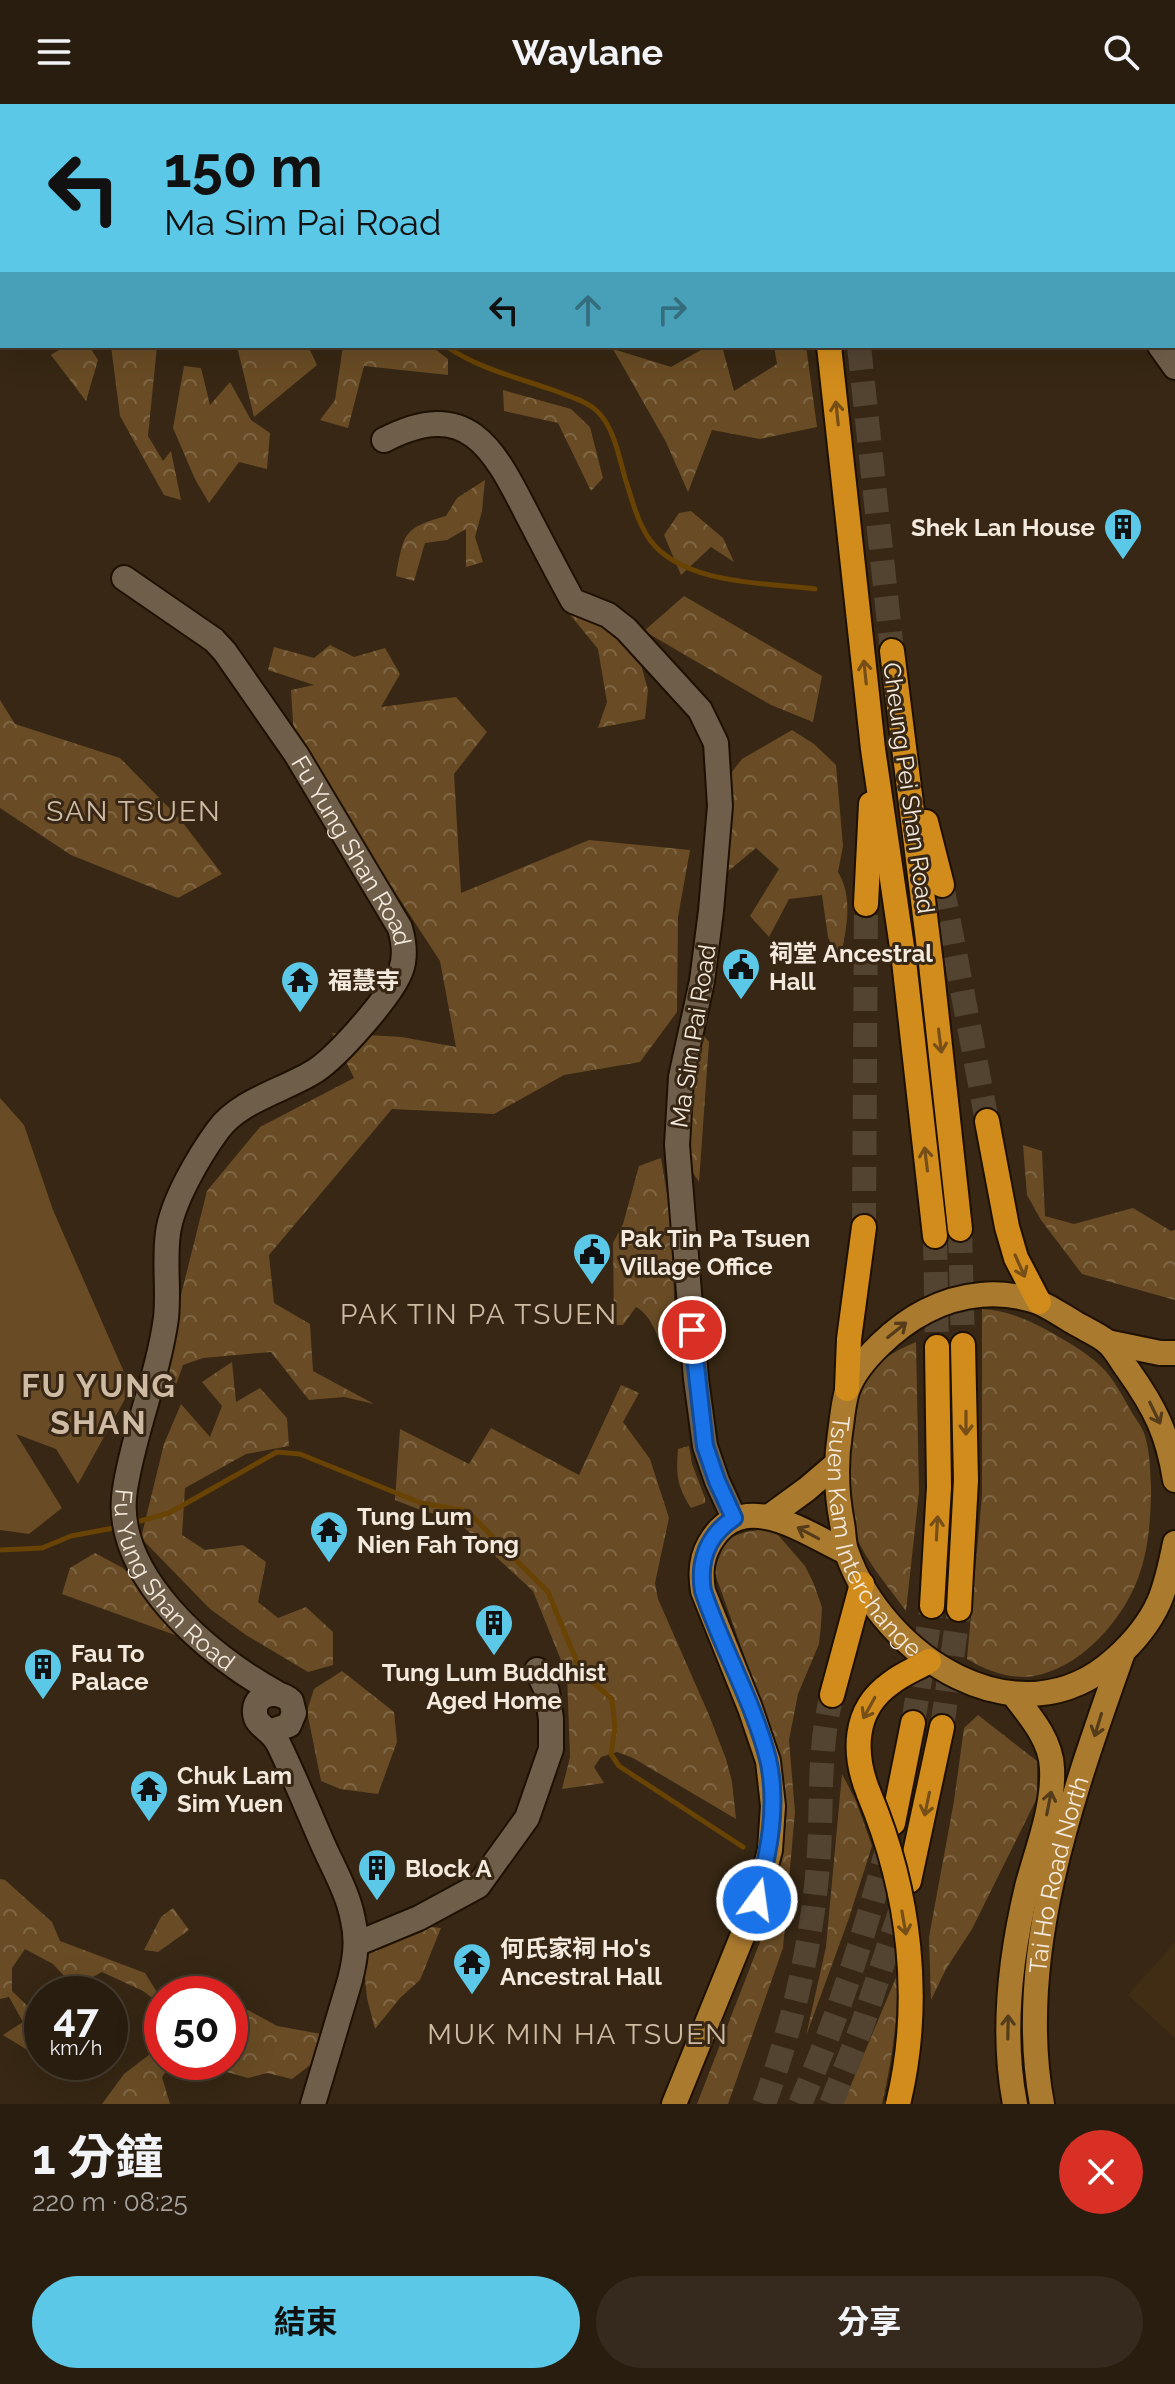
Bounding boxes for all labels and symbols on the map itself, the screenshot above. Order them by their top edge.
one-way arrow [829,400,844,427]
building icon: Shek Lan House [1102,506,1144,561]
place label: Shek Lan House [911,513,1095,542]
one-way arrow [857,659,872,686]
street label: Cheung Pei Shan Road [877,661,941,915]
street label: Fu Yung Shan Road [286,750,418,948]
district label: SAN TSUEN [46,795,222,828]
place label: 祠堂 Ancestral Hall [769,939,933,996]
street label: Ma Sim Pai Road [664,942,722,1130]
public building icon: 祠堂 Ancestral Hall [720,946,762,1001]
temple icon: 福慧寺 [279,959,321,1014]
place label: 福慧寺 [328,966,400,995]
one-way arrow [933,1027,948,1054]
one-way arrow [918,1147,933,1172]
place label: Pak Tin Pa Tsuen Village Office [620,1224,810,1281]
public building icon: Pak Tin Pa Tsuen Village Office [571,1231,613,1286]
one-way arrow [1014,1253,1029,1277]
pin [658,1296,726,1364]
district label: PAK TIN PA TSUEN [340,1298,618,1331]
one-way arrow [886,1321,907,1339]
district label: FU YUNG SHAN [21,1367,177,1441]
one-way arrow [1148,1400,1163,1424]
one-way arrow [958,1409,974,1436]
street label: Tsuen Kam Interchange [822,1414,928,1663]
street label: Fu Yung Shan Road [109,1488,241,1676]
place label: Tung Lum Nien Fah Tong [357,1502,519,1559]
temple icon: Tung Lum Nien Fah Tong [308,1509,350,1564]
one-way arrow [930,1515,945,1542]
one-way arrow [797,1525,821,1541]
building icon: Tung Lum Buddhist Aged Home [473,1602,515,1657]
place label: Fau To Palace [71,1639,149,1696]
building icon: Fau To Palace [22,1646,64,1701]
place label: Tung Lum Buddhist Aged Home [382,1658,606,1715]
one-way arrow [860,1696,876,1719]
one-way arrow [1089,1712,1104,1737]
place label: Chuk Lam Sim Yuen [177,1761,292,1818]
temple icon: Chuk Lam Sim Yuen [128,1768,170,1823]
street label: Tai Ho Road North [1023,1773,1094,1975]
one-way arrow [1042,1790,1057,1816]
one-way arrow [919,1791,934,1816]
building icon: Block A [356,1847,398,1902]
place label: Block A [405,1854,492,1883]
position arrow [715,1858,799,1942]
one-way arrow [898,1910,913,1936]
place label: 何氏家祠 Ho's Ancestral Hall [500,1934,662,1991]
temple icon: 何氏家祠 Ho's Ancestral Hall [451,1941,493,1996]
speed limit sign: 50 [144,1976,248,2080]
one-way arrow [1001,2014,1016,2041]
district label: MUK MIN HA TSUEN [427,2018,729,2051]

